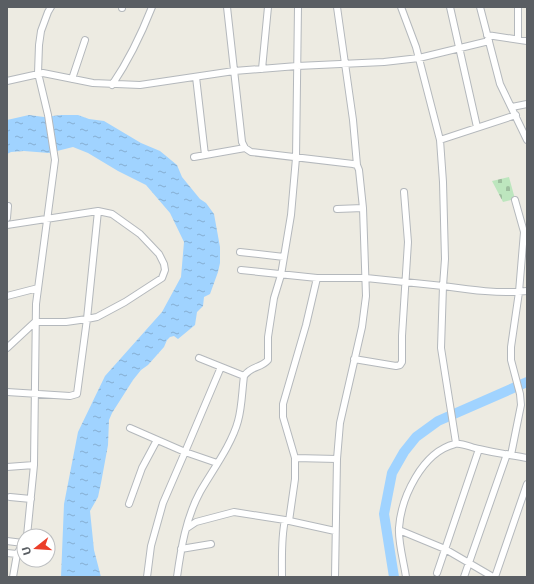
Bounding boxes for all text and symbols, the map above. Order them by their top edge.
north arrow [16,528,56,568]
text: U [19,545,34,557]

